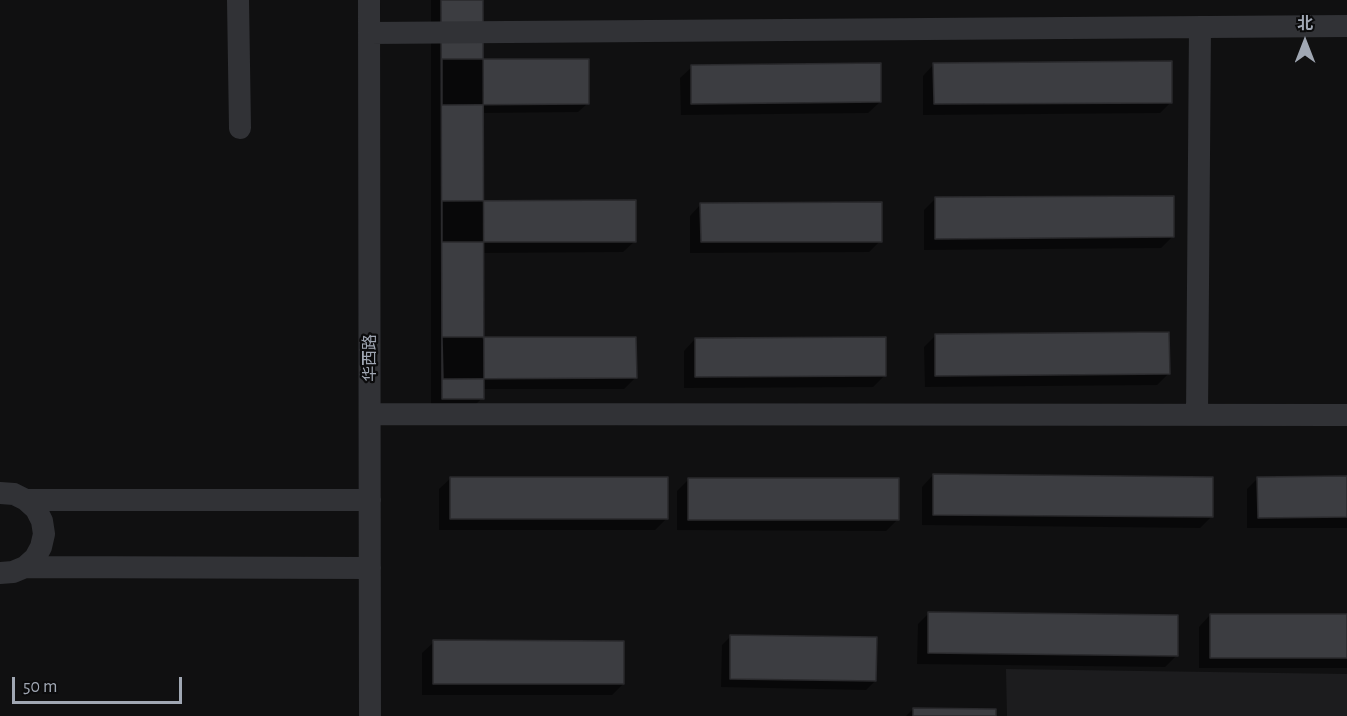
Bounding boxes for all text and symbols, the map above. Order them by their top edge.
north arrow [1275,12,1335,72]
text: 北 [1297,16,1313,32]
street label: 华西路 [360,334,380,382]
scale bar [15,665,184,703]
text: 50 m [23,678,57,696]

